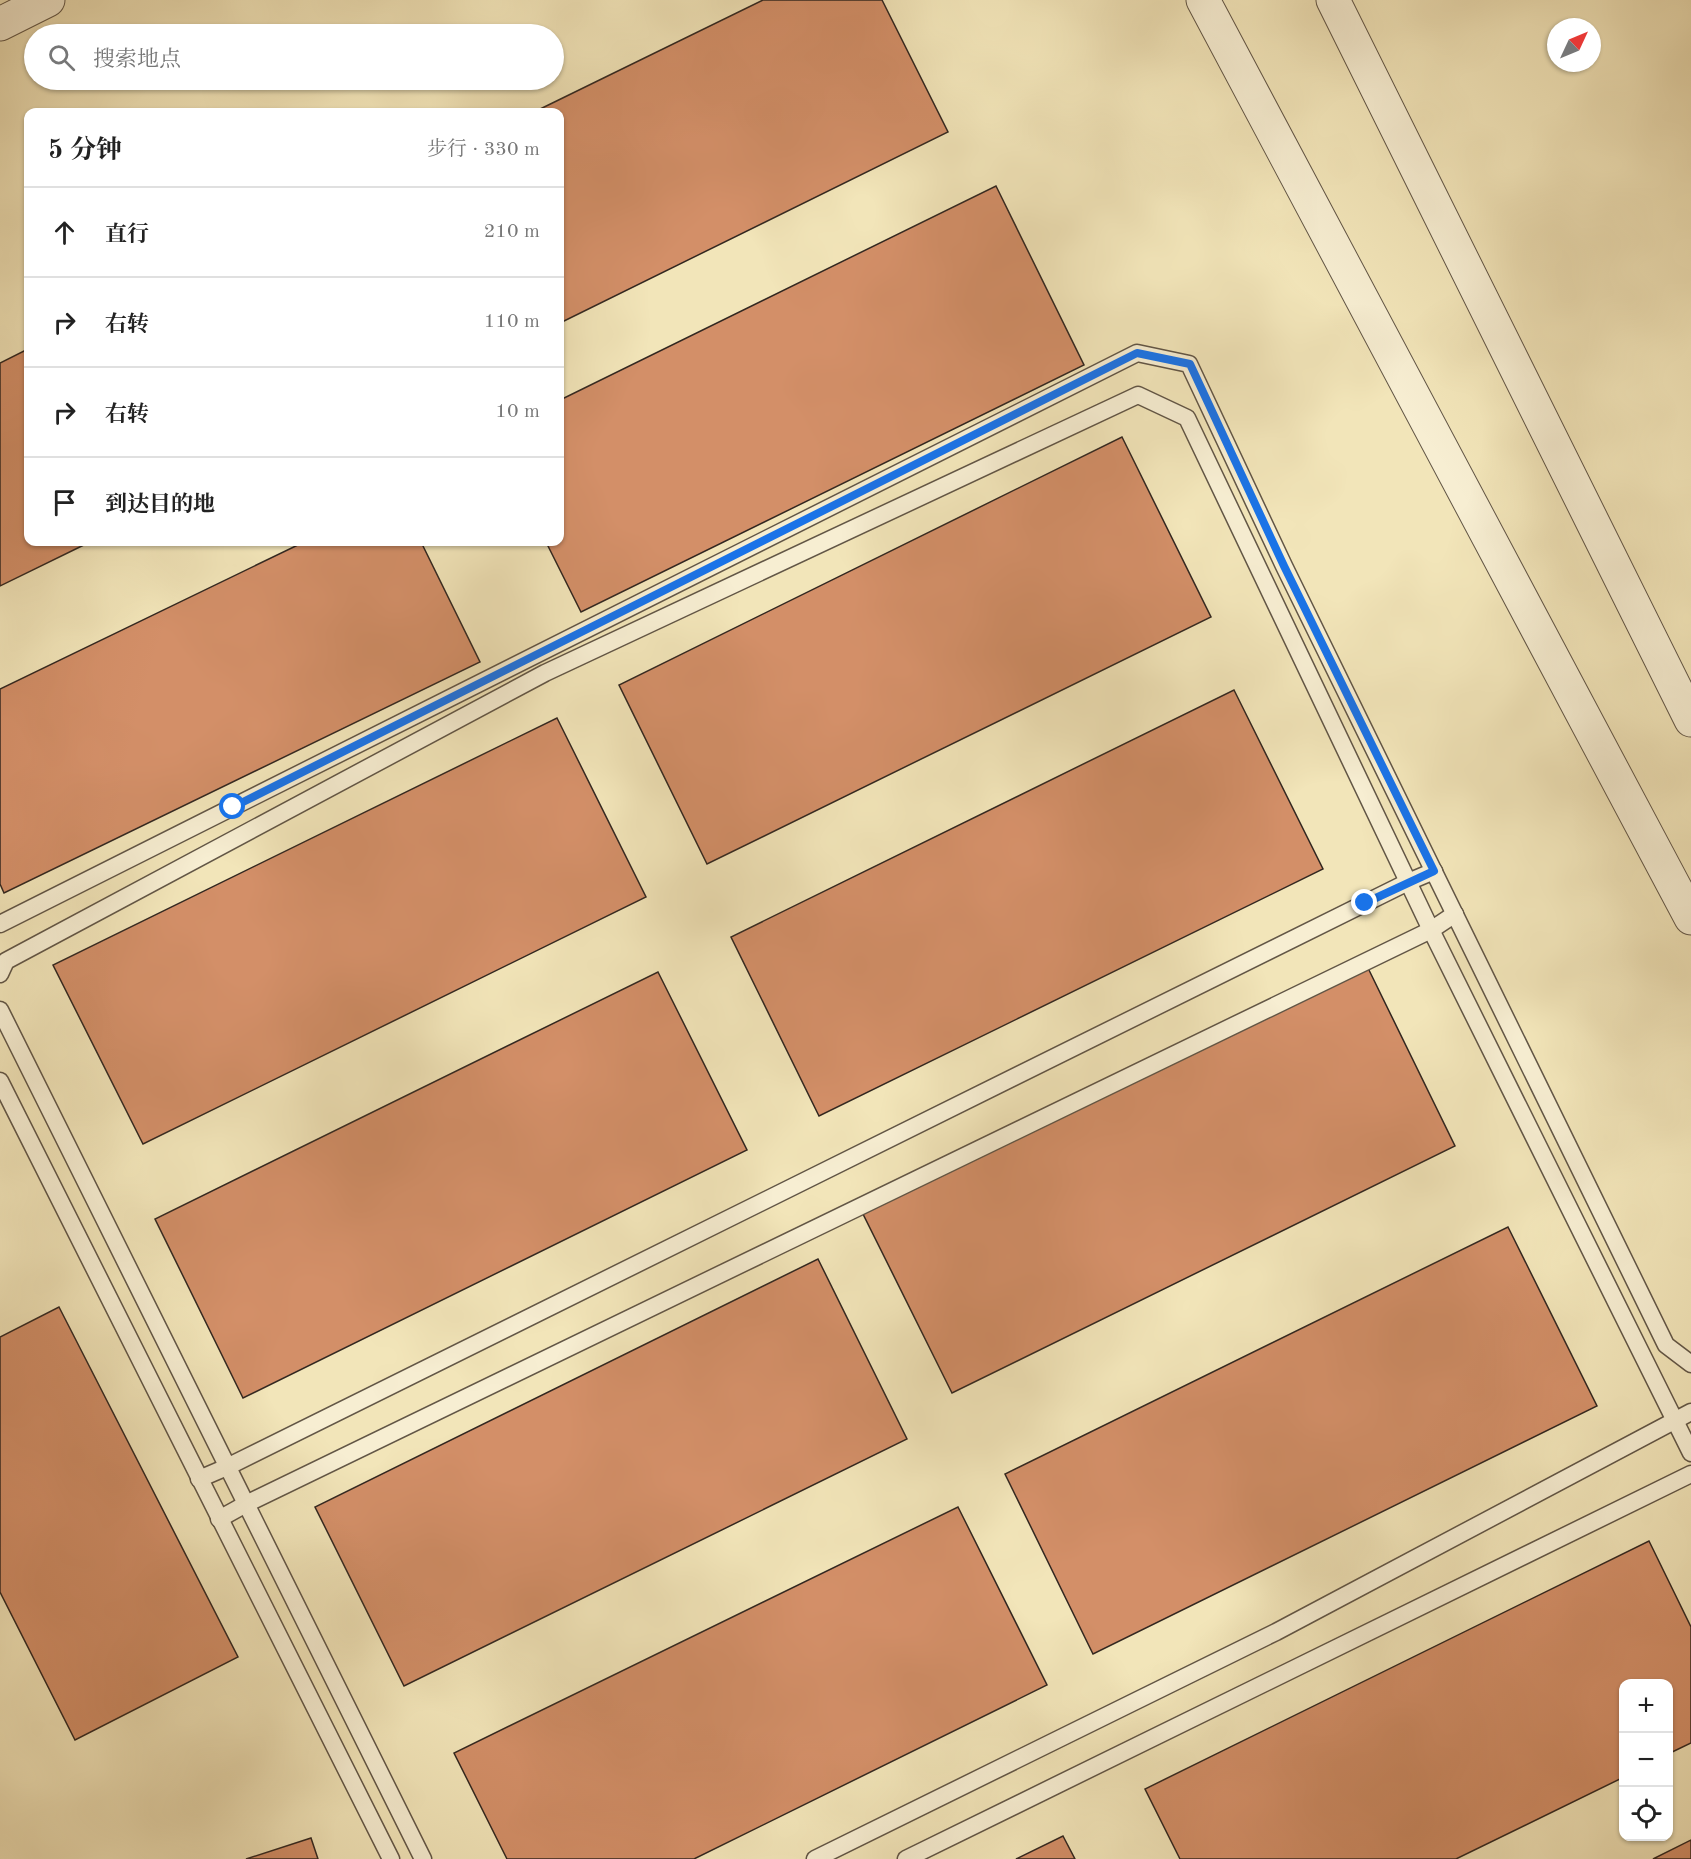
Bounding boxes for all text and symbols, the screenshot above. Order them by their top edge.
north arrow [1547,18,1601,72]
search box [24,24,564,90]
icon: search [45,41,78,74]
text: 搜索地点 [93,49,181,71]
text: 5 分钟 [48,138,122,164]
text: 步行 · 330 m [427,140,540,160]
icon: ahead [48,216,81,249]
text: 210 m [484,222,540,242]
text: 直行 [105,224,149,246]
icon: right [48,306,81,339]
text: 110 m [484,312,540,332]
text: 右转 [105,314,149,336]
icon: right [48,396,81,429]
text: 10 m [495,402,540,422]
text: 右转 [105,404,149,426]
icon: arrive [48,486,81,519]
text: 到达目的地 [105,494,215,516]
route start [219,793,245,819]
route end [1351,889,1377,915]
map controls [1619,1679,1673,1841]
button: + [1619,1679,1673,1733]
button: − [1619,1733,1673,1787]
button: locate [1619,1787,1673,1841]

